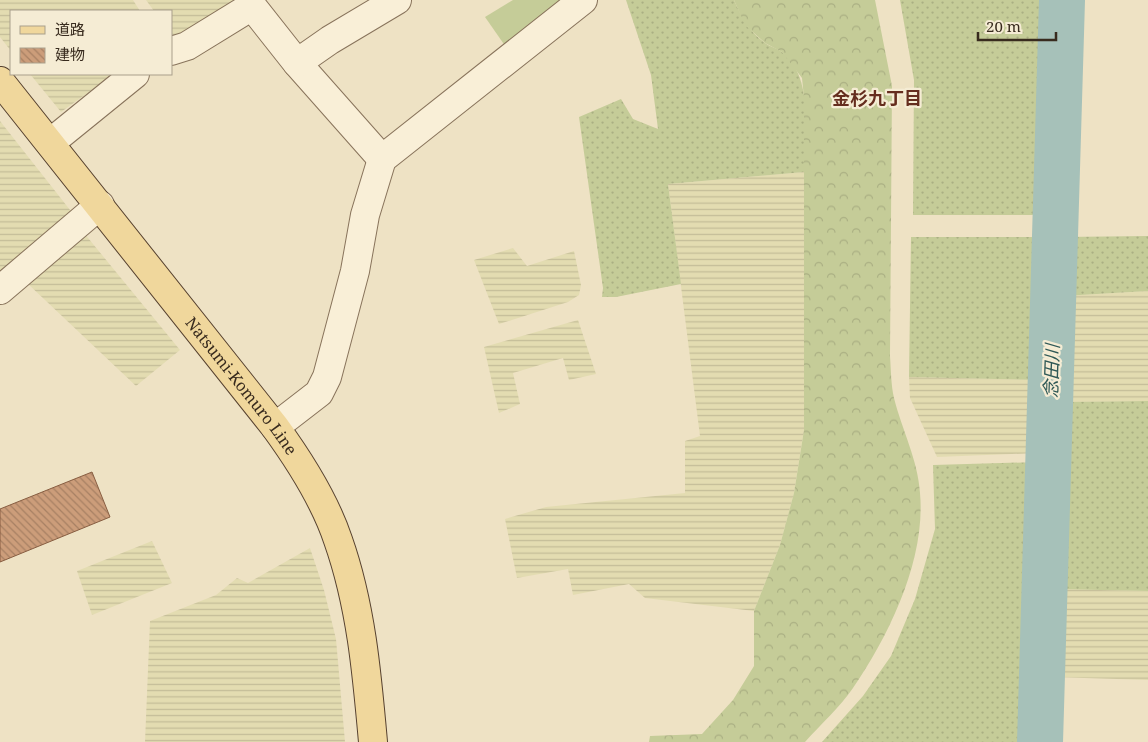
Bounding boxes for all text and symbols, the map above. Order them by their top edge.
legend [10,10,172,75]
scale bar [978,10,1056,42]
text: 20 m [986,16,1021,36]
text: 道路 [55,19,85,39]
text: 建物 [55,44,85,64]
district label: 金杉九丁目 [832,86,922,110]
street label: Natsumi-Komuro Line [181,312,302,459]
water label: 念田川 [1038,342,1064,398]

